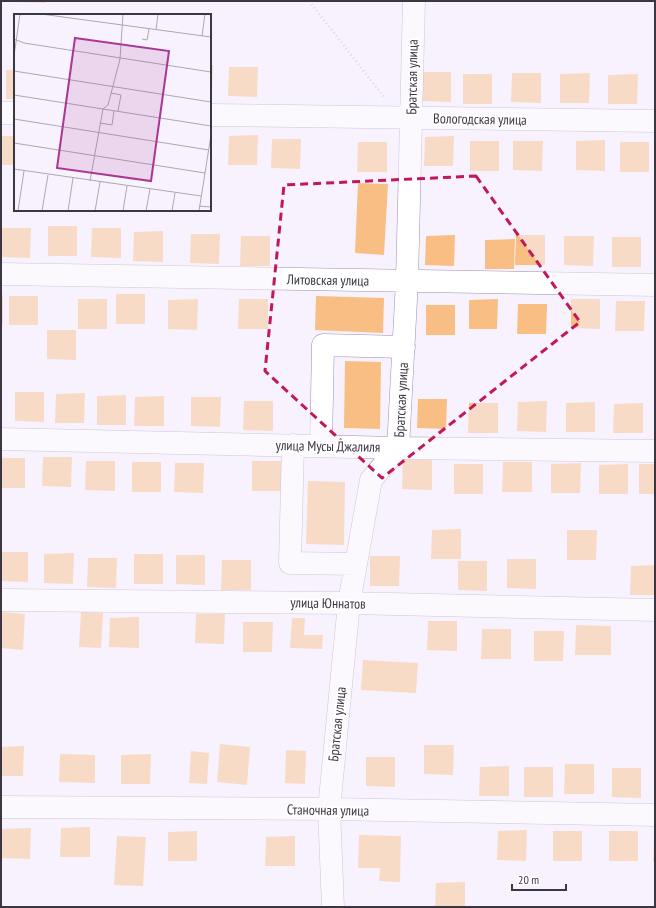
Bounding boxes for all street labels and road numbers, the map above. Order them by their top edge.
street label: Братская улица [402,39,422,115]
street label: Вологодская улица [433,109,527,129]
street label: Литовская улица [286,270,369,290]
street label: Братская улица [390,362,412,438]
street label: улица Мусы Джалиля [276,436,380,456]
street label: улица Юннатов [290,593,366,613]
street label: Братская улица [324,686,350,762]
street label: Станочная улица [287,800,369,820]

